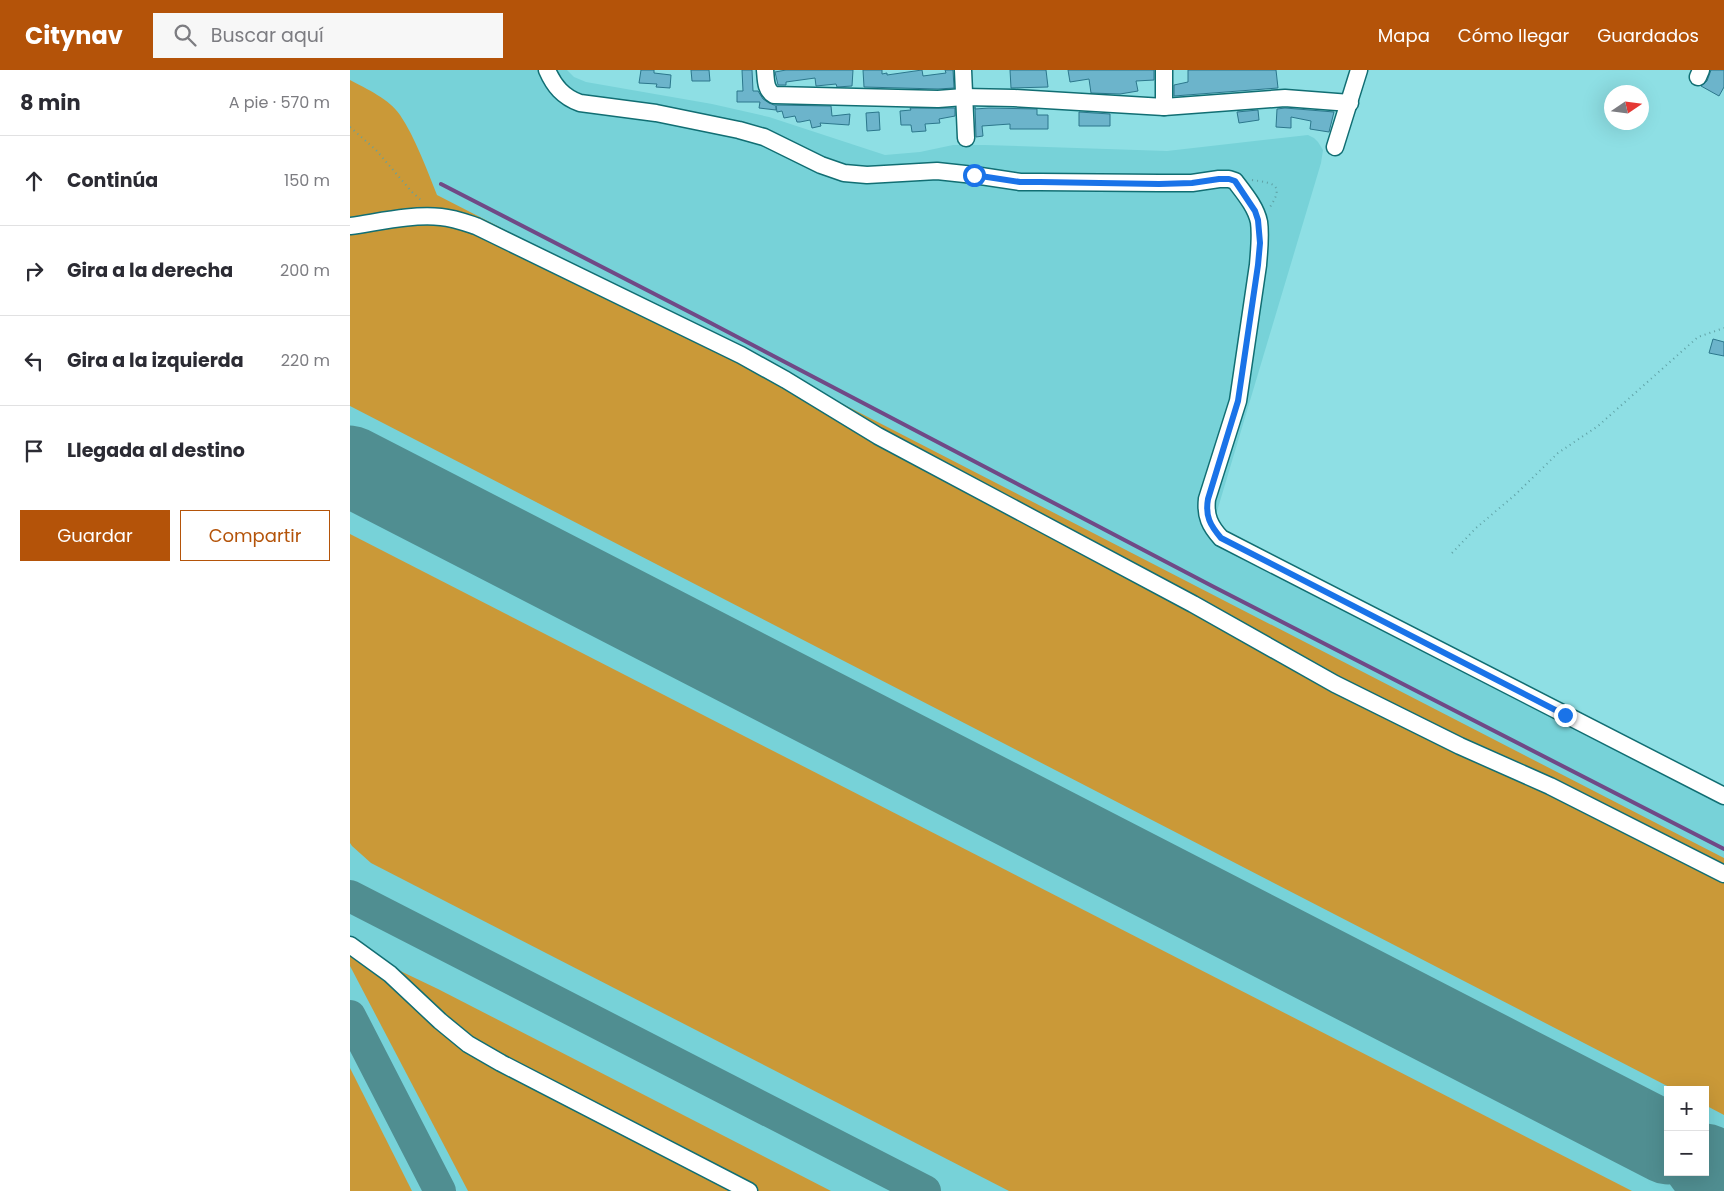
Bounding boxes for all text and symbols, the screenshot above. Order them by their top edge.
search box [153,13,503,58]
text: Citynav [25,19,123,52]
icon: search [171,21,199,49]
text: Buscar aquí [211,22,324,49]
text: Mapa [1378,23,1430,48]
text: Cómo llegar [1458,23,1569,48]
text: Guardados [1597,23,1699,48]
north arrow [1604,85,1649,130]
text: 8 min [20,88,81,117]
text: A pie · 570 m [229,91,330,114]
route start [963,164,986,187]
icon: ahead [20,167,48,195]
text: Continúa [67,167,158,194]
text: 150 m [284,169,330,192]
icon: right [20,257,48,285]
text: Gira a la derecha [67,257,233,284]
text: 200 m [280,259,330,282]
icon: left [20,347,48,375]
text: Gira a la izquierda [67,347,244,374]
text: 220 m [281,349,330,372]
icon: arrive [20,437,48,465]
text: Llegada al destino [67,437,245,464]
button: Guardar [20,510,170,561]
button: Compartir [180,510,330,561]
route end [1554,704,1577,727]
map controls [1664,1086,1709,1176]
button: + [1664,1086,1709,1131]
button: − [1664,1131,1709,1176]

